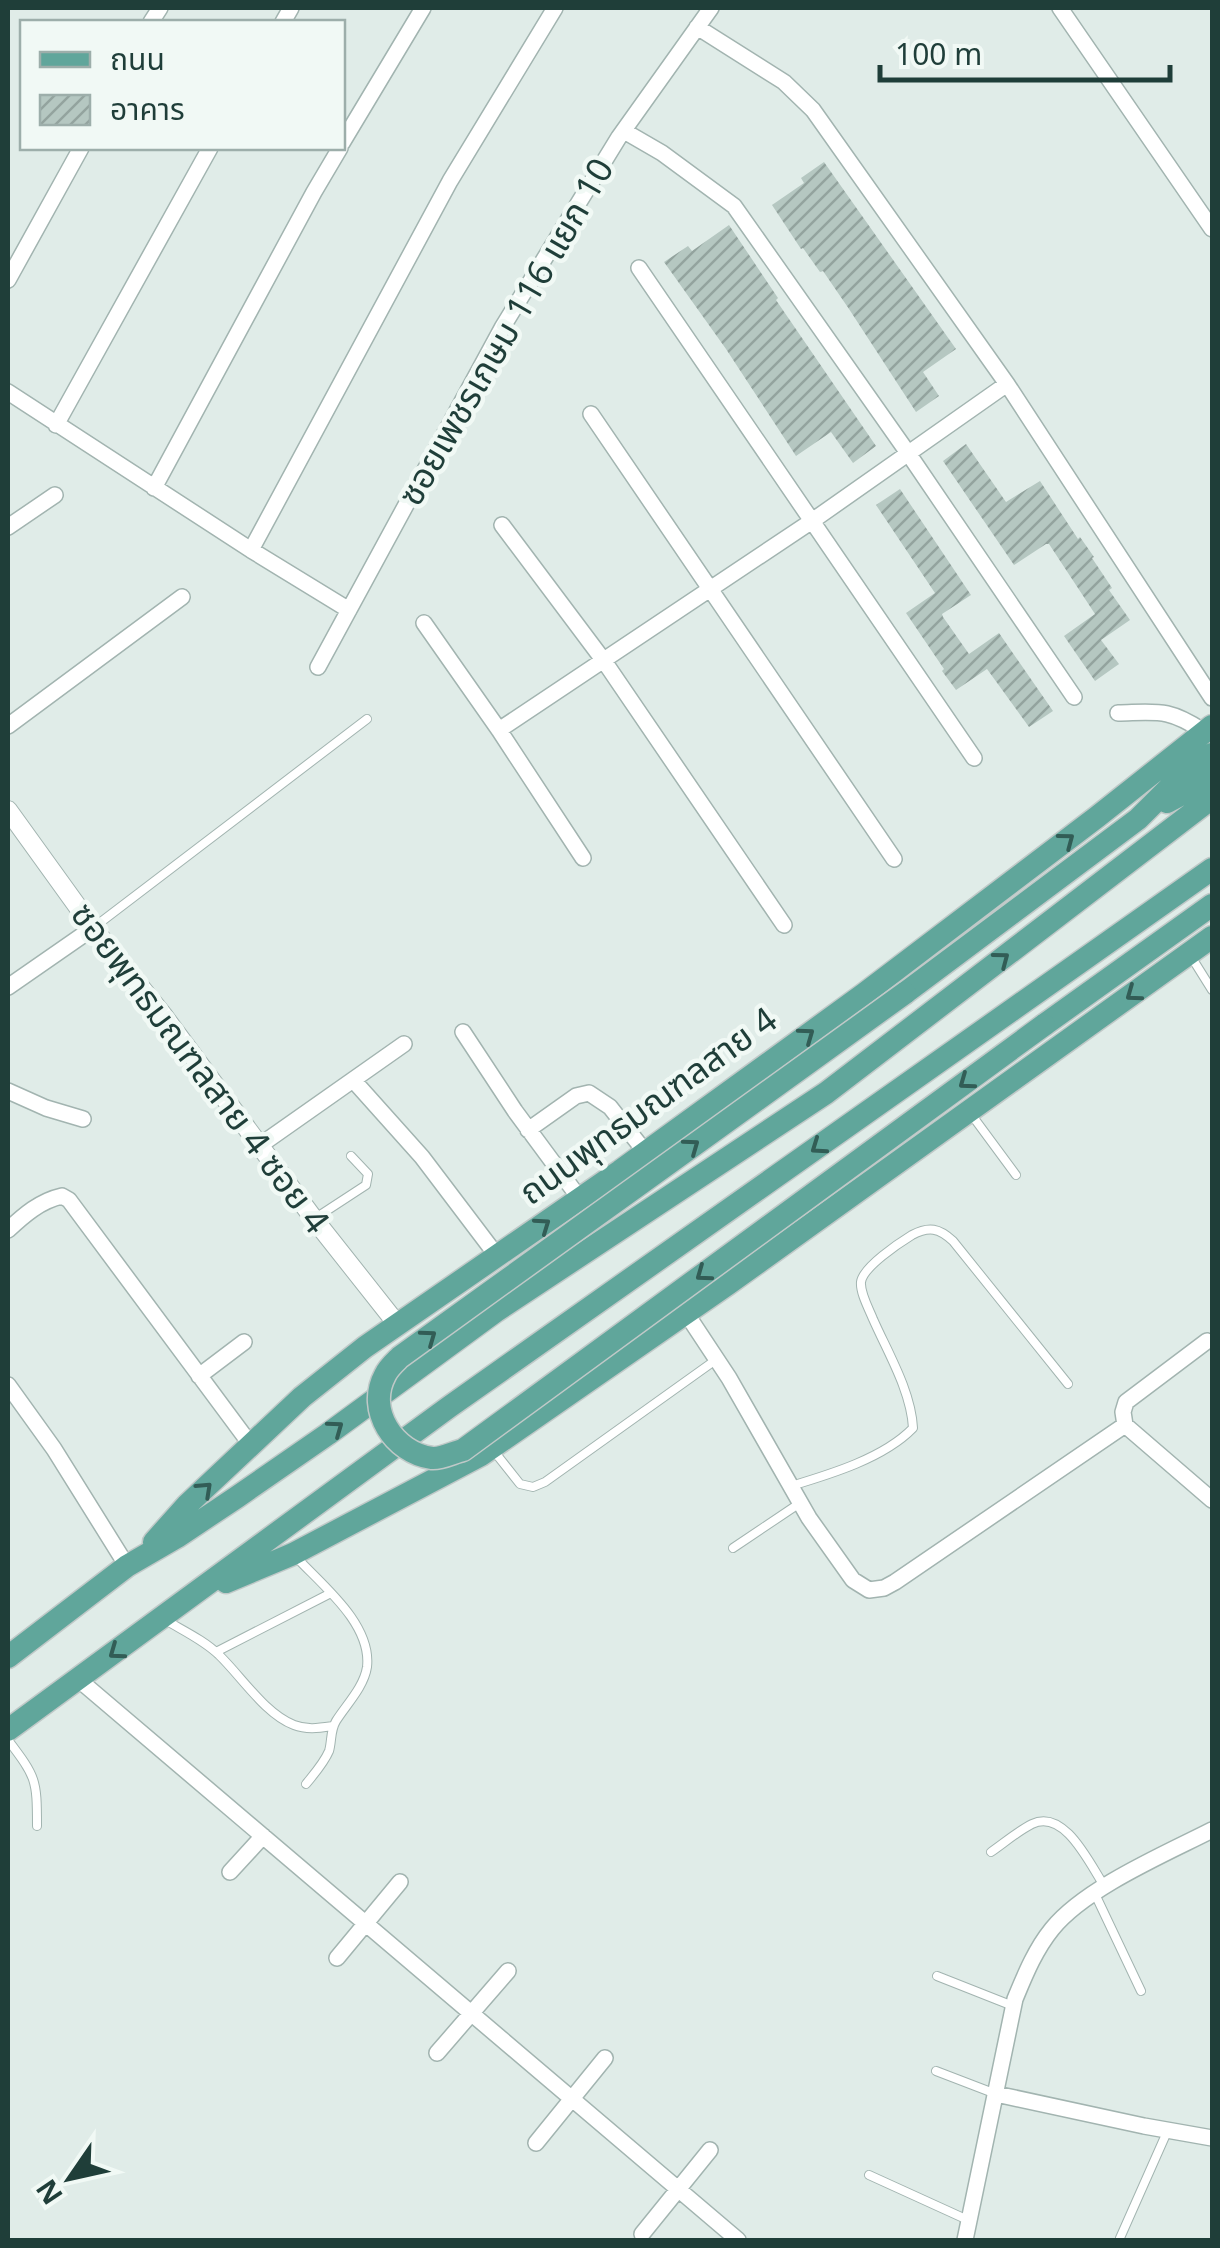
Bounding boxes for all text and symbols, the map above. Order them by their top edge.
legend [20,20,345,150]
scale bar [880,20,1170,82]
text: 100 m [895,33,982,74]
text: ถนน [110,38,165,79]
text: อาคาร [110,88,185,129]
street label: ซอยเพชรเกษม 116 แยก 10 [386,149,624,514]
one-way arrow [1056,835,1074,852]
street label: ซอยพุทธมณฑลสาย 4 ซอย 4 [61,892,341,1242]
one-way arrow [990,954,1008,971]
one-way arrow [1126,982,1144,1000]
street label: ถนนพุทธมณฑลสาย 4 [509,995,786,1214]
one-way arrow [796,1030,814,1047]
one-way arrow [959,1071,977,1088]
one-way arrow [811,1135,830,1153]
one-way arrow [681,1140,699,1158]
one-way arrow [532,1219,550,1237]
one-way arrow [696,1262,714,1280]
one-way arrow [418,1331,436,1348]
one-way arrow [324,1422,343,1441]
one-way arrow [193,1483,212,1501]
one-way arrow [108,1639,127,1658]
north arrow [20,2128,120,2228]
text: N [26,2172,71,2213]

